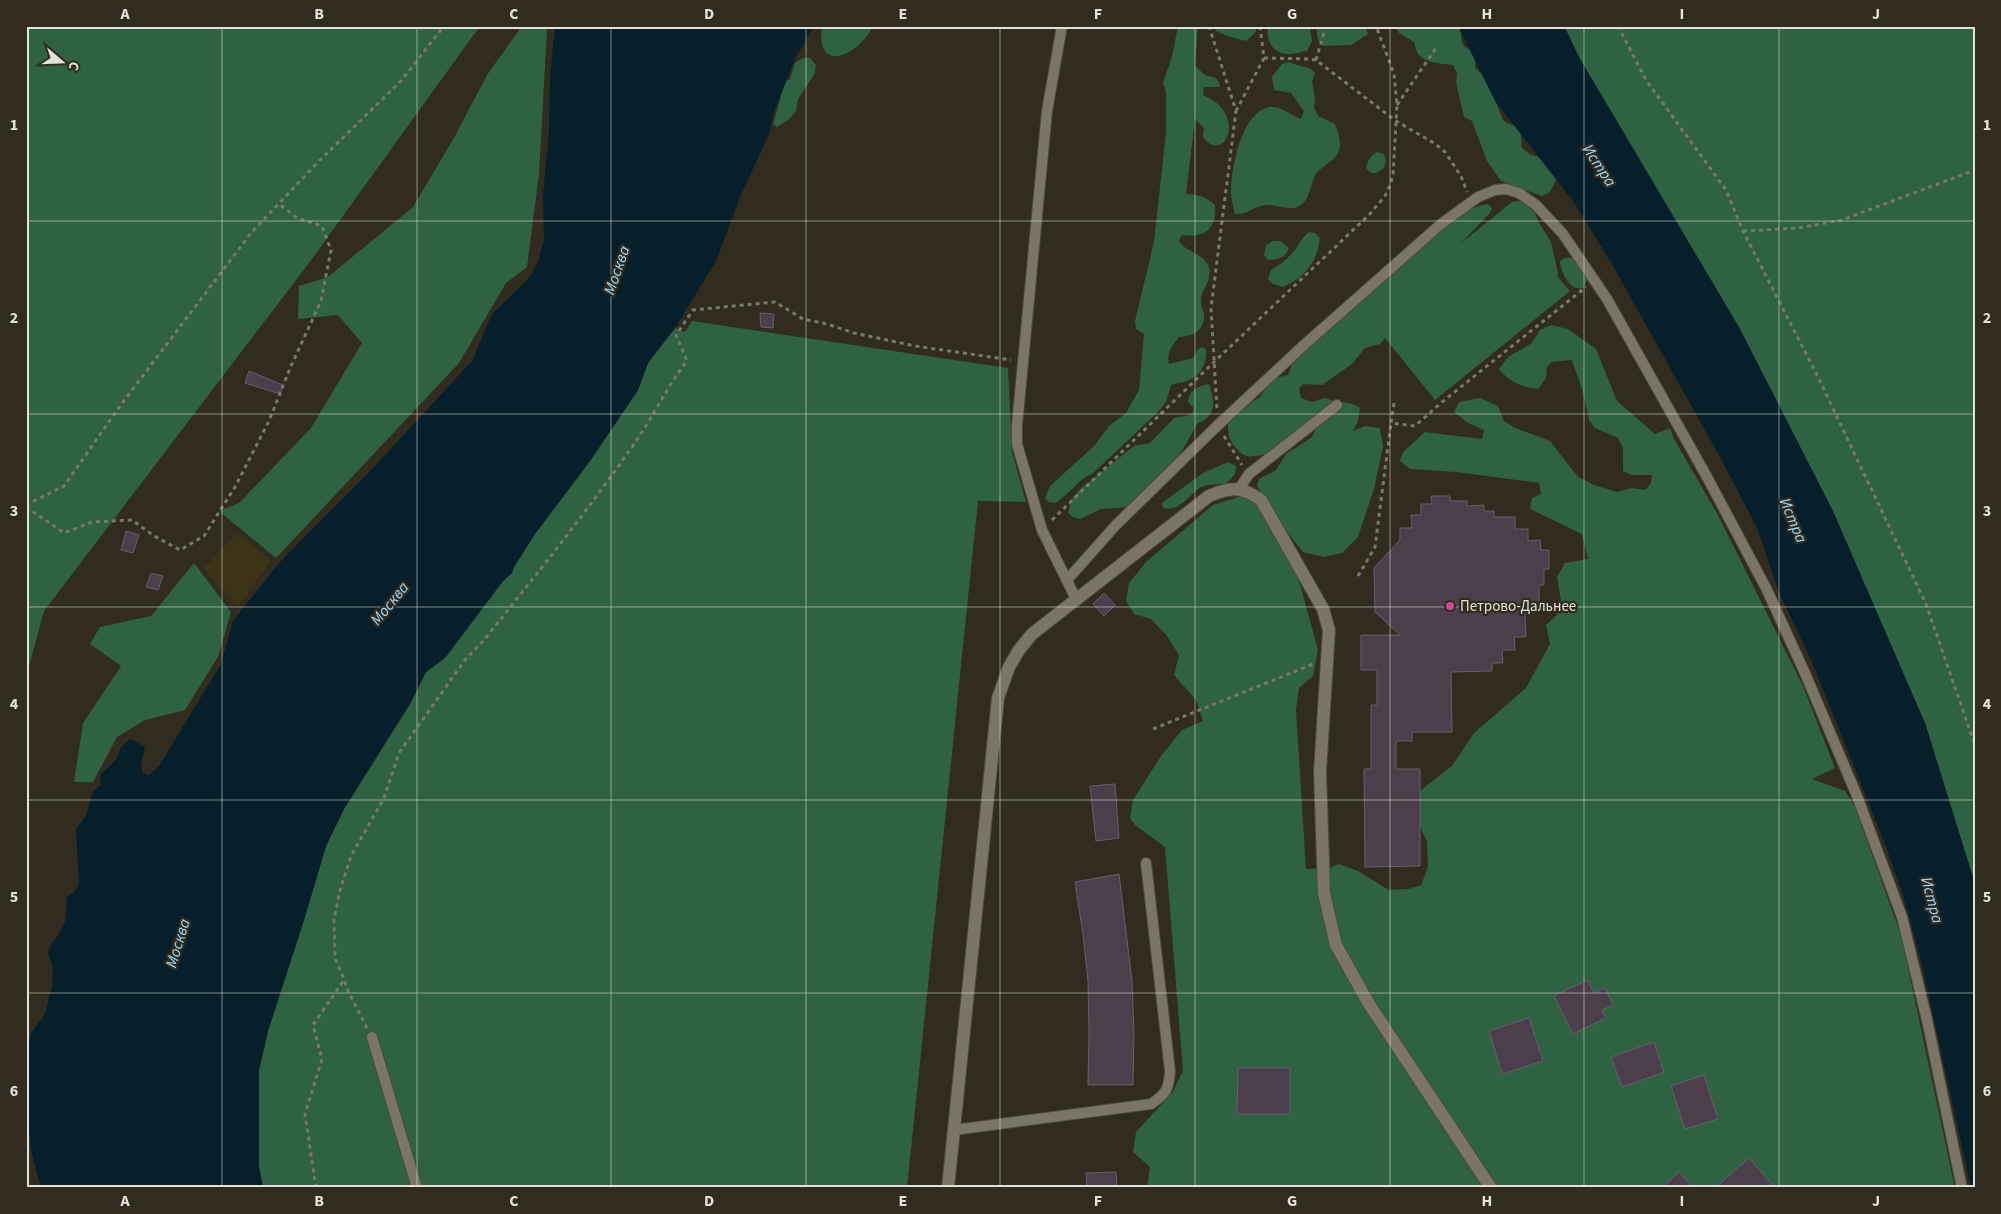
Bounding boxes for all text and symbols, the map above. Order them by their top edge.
text: A [119,3,130,25]
text: B [314,3,324,25]
text: C [509,3,519,25]
text: D [704,3,714,25]
text: E [899,3,907,25]
text: F [1094,3,1102,25]
text: G [1287,3,1297,25]
text: H [1482,3,1492,25]
text: I [1680,3,1684,25]
text: J [1872,3,1880,25]
north arrow [38,38,88,88]
text: С [63,59,84,73]
text: 1 [10,114,18,136]
text: 1 [1983,114,1991,136]
water label: Истра [1577,140,1622,192]
water label: Москва [598,243,636,298]
text: 2 [10,307,18,329]
text: 2 [1983,307,1991,329]
water label: Истра [1774,494,1813,547]
text: 3 [10,500,18,522]
text: 3 [1983,500,1991,522]
water label: Москва [365,577,414,630]
place label: Петрово-Дальнее [1460,596,1576,617]
marker: Петрово-Дальнее [1444,600,1456,612]
text: 4 [10,693,19,715]
text: 4 [1983,693,1992,715]
water label: Истра [1915,875,1949,926]
text: 5 [10,886,18,908]
text: 5 [1983,886,1991,908]
water label: Москва [160,916,196,971]
text: 6 [10,1080,18,1102]
text: 6 [1983,1080,1991,1102]
text: A [119,1190,130,1212]
text: B [314,1190,324,1212]
text: C [509,1190,519,1212]
text: D [704,1190,714,1212]
text: E [899,1190,907,1212]
text: F [1094,1190,1102,1212]
text: G [1287,1190,1297,1212]
text: H [1482,1190,1492,1212]
text: I [1680,1190,1684,1212]
text: J [1872,1190,1880,1212]

